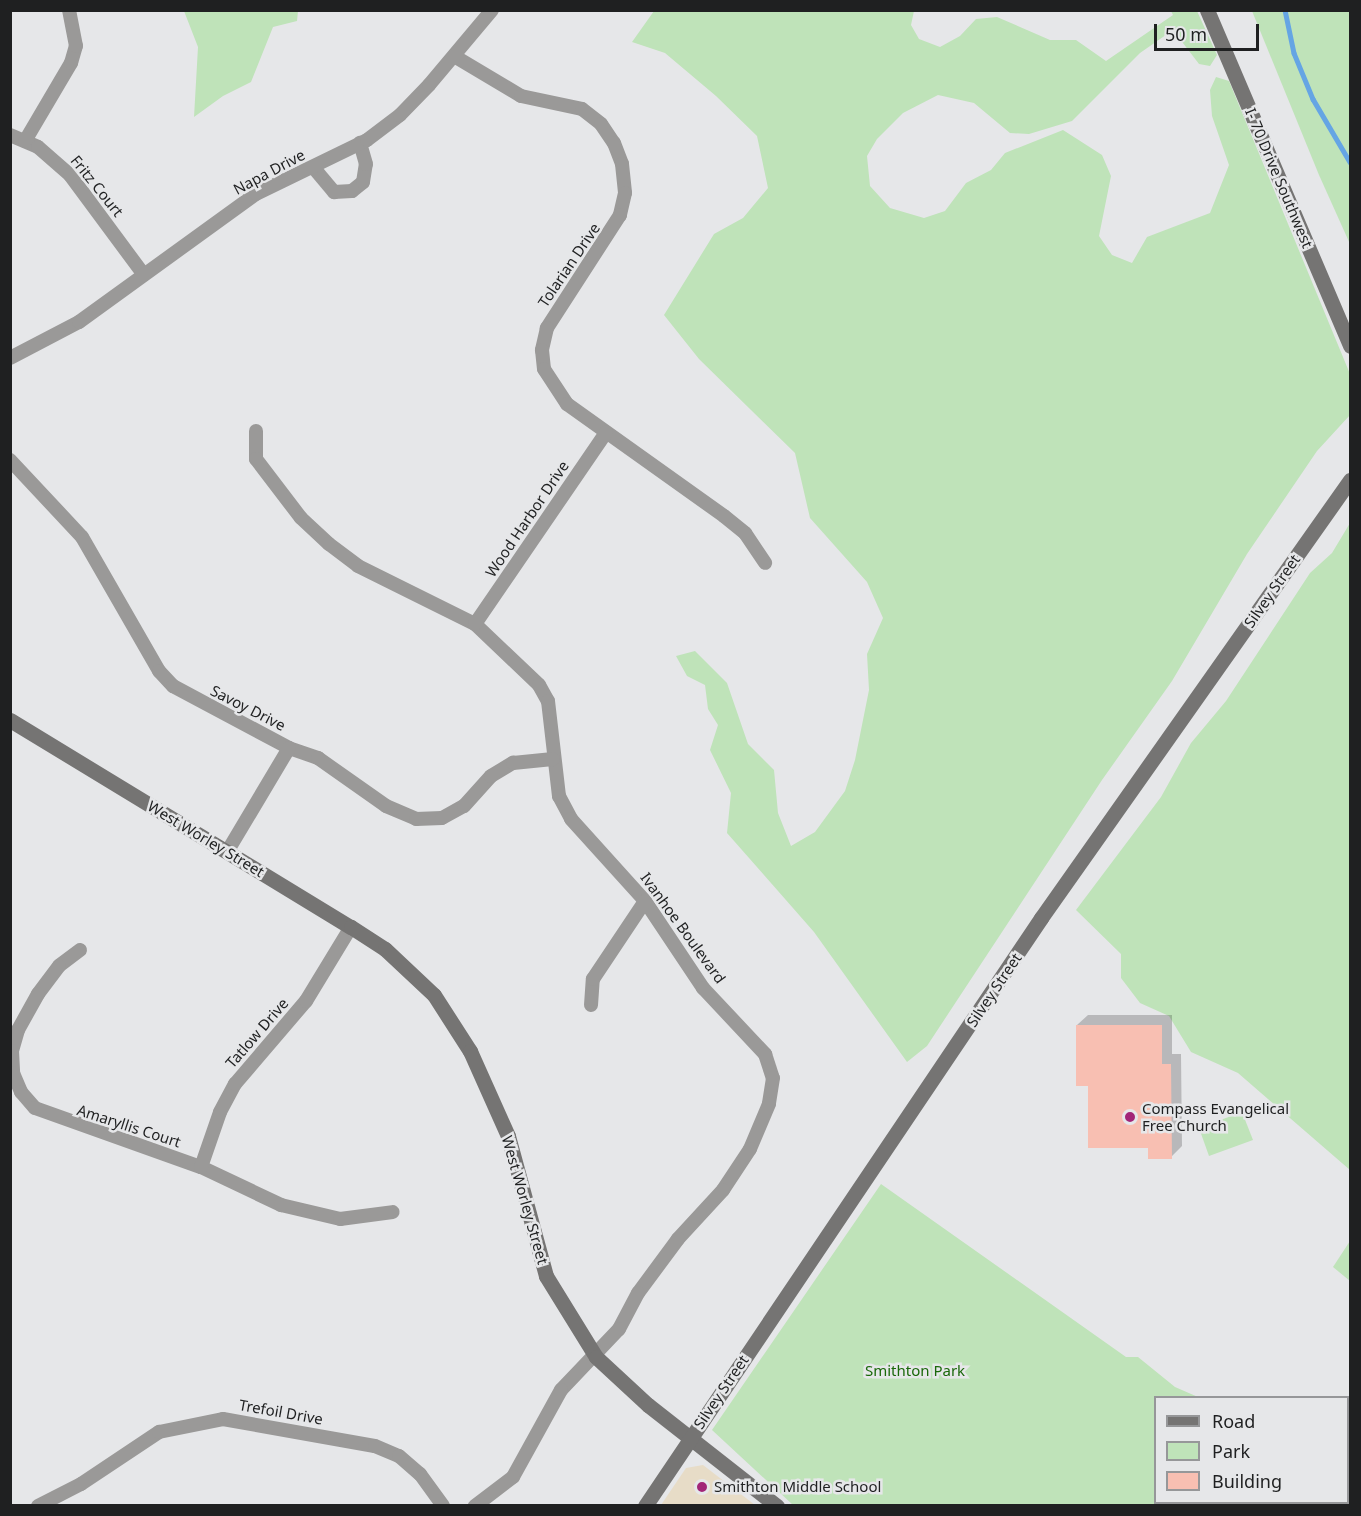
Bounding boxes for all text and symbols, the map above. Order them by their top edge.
scale bar [1157,12,1262,50]
text: 50 m [1165,22,1207,46]
street label: I- 70 Drive Southwest [1241,105,1317,251]
street label: Napa Drive [230,146,308,198]
street label: Fritz Court [67,152,127,220]
street label: Tolarian Drive [534,220,604,310]
street label: Wood Harbor Drive [481,458,573,580]
street label: Silvey Street [1240,551,1304,631]
street label: Savoy Drive [208,681,288,735]
street label: West Worley Street [144,797,268,881]
street label: Ivanhoe Boulevard [637,869,729,987]
street label: Silvey Street [963,950,1025,1030]
street label: Tatlow Drive [222,994,292,1072]
place label: Compass Evangelical Free Church [1142,1099,1289,1134]
street label: Amaryllis Court [75,1101,183,1151]
marker: Compass Evangelical Free Church [1123,1110,1137,1124]
street label: West Worley Street [498,1134,552,1266]
street label: Silvey Street [690,1352,752,1432]
park label: Smithton Park [865,1362,965,1380]
street label: Trefoil Drive [238,1396,324,1428]
legend [1154,1396,1349,1504]
text: Road [1212,1409,1255,1433]
text: Park [1212,1439,1250,1463]
text: Building [1212,1469,1282,1493]
place label: Smithton Middle School [714,1478,881,1496]
marker: Smithton Middle School [695,1480,709,1494]

